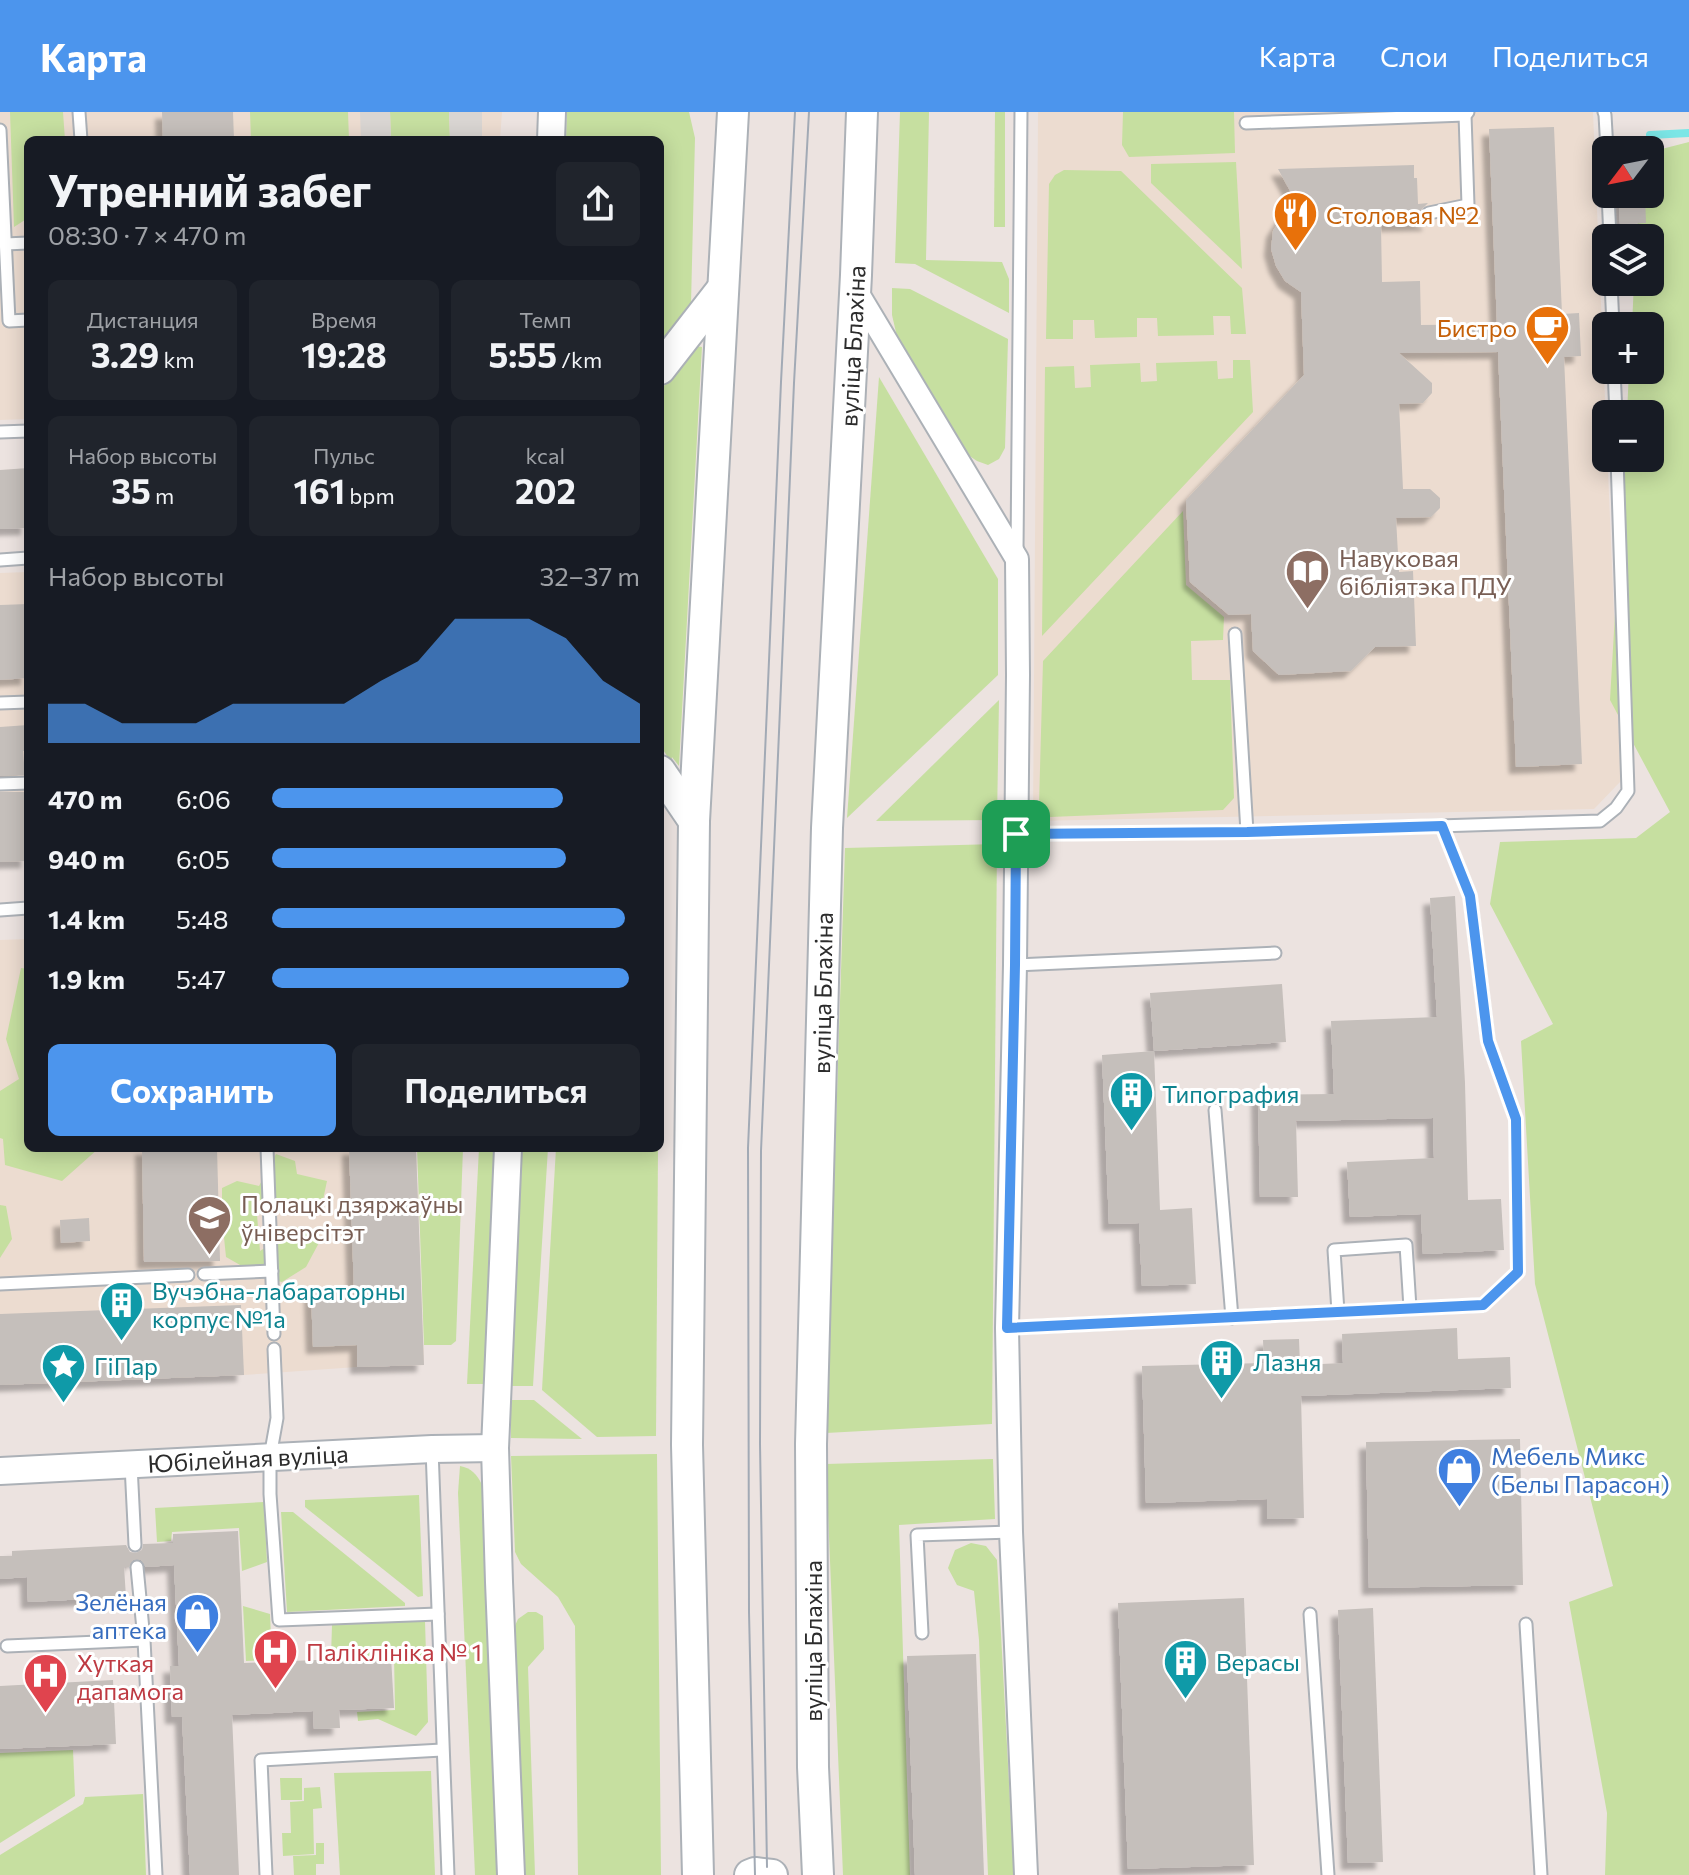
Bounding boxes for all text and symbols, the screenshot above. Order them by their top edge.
text: Карта [40,33,147,80]
text: Карта [1259,39,1336,73]
text: Слои [1380,39,1448,73]
text: Поделиться [1492,39,1649,73]
north arrow [1592,136,1664,208]
map controls [1592,136,1664,472]
text: Утренний забег [48,162,371,216]
button: share [556,162,640,246]
restaurant icon: Столовая №2 [1271,190,1319,253]
place label: Столовая №2 [1326,200,1479,229]
text: 08:30 · 7 × 470 m [48,219,247,250]
button: layers [1592,224,1664,296]
street label: вуліца Блахіна [833,264,871,428]
cafe icon: Бистро [1524,303,1572,366]
text: Дистанция [87,306,199,333]
text: Время [311,306,377,333]
text: Темп [519,306,571,333]
button: + [1592,312,1664,384]
place label: Бистро [1437,313,1517,342]
text: 3.29 [91,333,159,375]
text: 19:28 [301,333,387,375]
text: 5:55 [489,333,557,375]
text: km [159,346,195,373]
text: /km [557,346,602,373]
button: − [1592,400,1664,472]
text: Набор высоты [68,442,217,469]
text: Пульс [313,442,375,469]
text: kcal [526,442,565,469]
text: 35 [111,469,151,511]
text: 161 [293,469,345,511]
text: 202 [515,469,576,511]
text: m [151,482,174,509]
text: bpm [345,482,395,509]
place label: Навуковая бібліятэка ПДУ [1339,543,1512,600]
library icon: Навуковая бібліятэка ПДУ [1284,547,1332,610]
text: Набор высоты [48,560,224,591]
text: 32–37 m [539,560,640,591]
text: 470 m [48,783,123,814]
text: 6:06 [176,783,231,814]
pin [982,800,1050,868]
icon: arrive [994,812,1038,856]
text: 940 m [48,843,125,874]
text: 6:05 [176,843,230,874]
text: 1.4 km [48,903,125,934]
text: 5:48 [176,903,228,934]
street label: вуліца Блахіна [806,912,838,1074]
text: 1.9 km [48,963,125,994]
text: 5:47 [176,963,226,994]
button: Сохранить [48,1044,336,1136]
button: Поделиться [352,1044,640,1136]
building icon: Типография [1107,1069,1155,1132]
place label: Типография [1162,1079,1299,1108]
place label: Полацкі дзяржаўны ўніверсітэт [241,1189,463,1246]
school or university icon: Полацкі дзяржаўны ўніверсітэт [186,1193,234,1256]
place label: Вучэбна-лабараторны корпус №1а [152,1276,406,1333]
building icon: Вучэбна-лабараторны корпус №1а [97,1280,145,1343]
building icon: Лазня [1198,1337,1246,1400]
place icon: ГіПар [39,1341,87,1404]
place label: Лазня [1253,1347,1321,1376]
place label: ГіПар [94,1351,158,1380]
street label: Юбілейная вуліца [147,1438,349,1478]
place label: Мебель Микс (Белы Парасон) [1491,1441,1670,1498]
shop icon: Мебель Микс (Белы Парасон) [1436,1445,1484,1508]
street label: вуліца Блахіна [798,1560,827,1722]
place label: Зелёная аптека [75,1587,167,1644]
shop icon: Зелёная аптека [174,1591,222,1654]
hospital icon: Паліклініка № 1 [251,1627,299,1690]
place label: Паліклініка № 1 [306,1637,482,1666]
building icon: Верасы [1161,1637,1209,1700]
place label: Верасы [1216,1647,1300,1676]
place label: Хуткая дапамога [77,1648,184,1705]
hospital icon: Хуткая дапамога [22,1652,70,1715]

